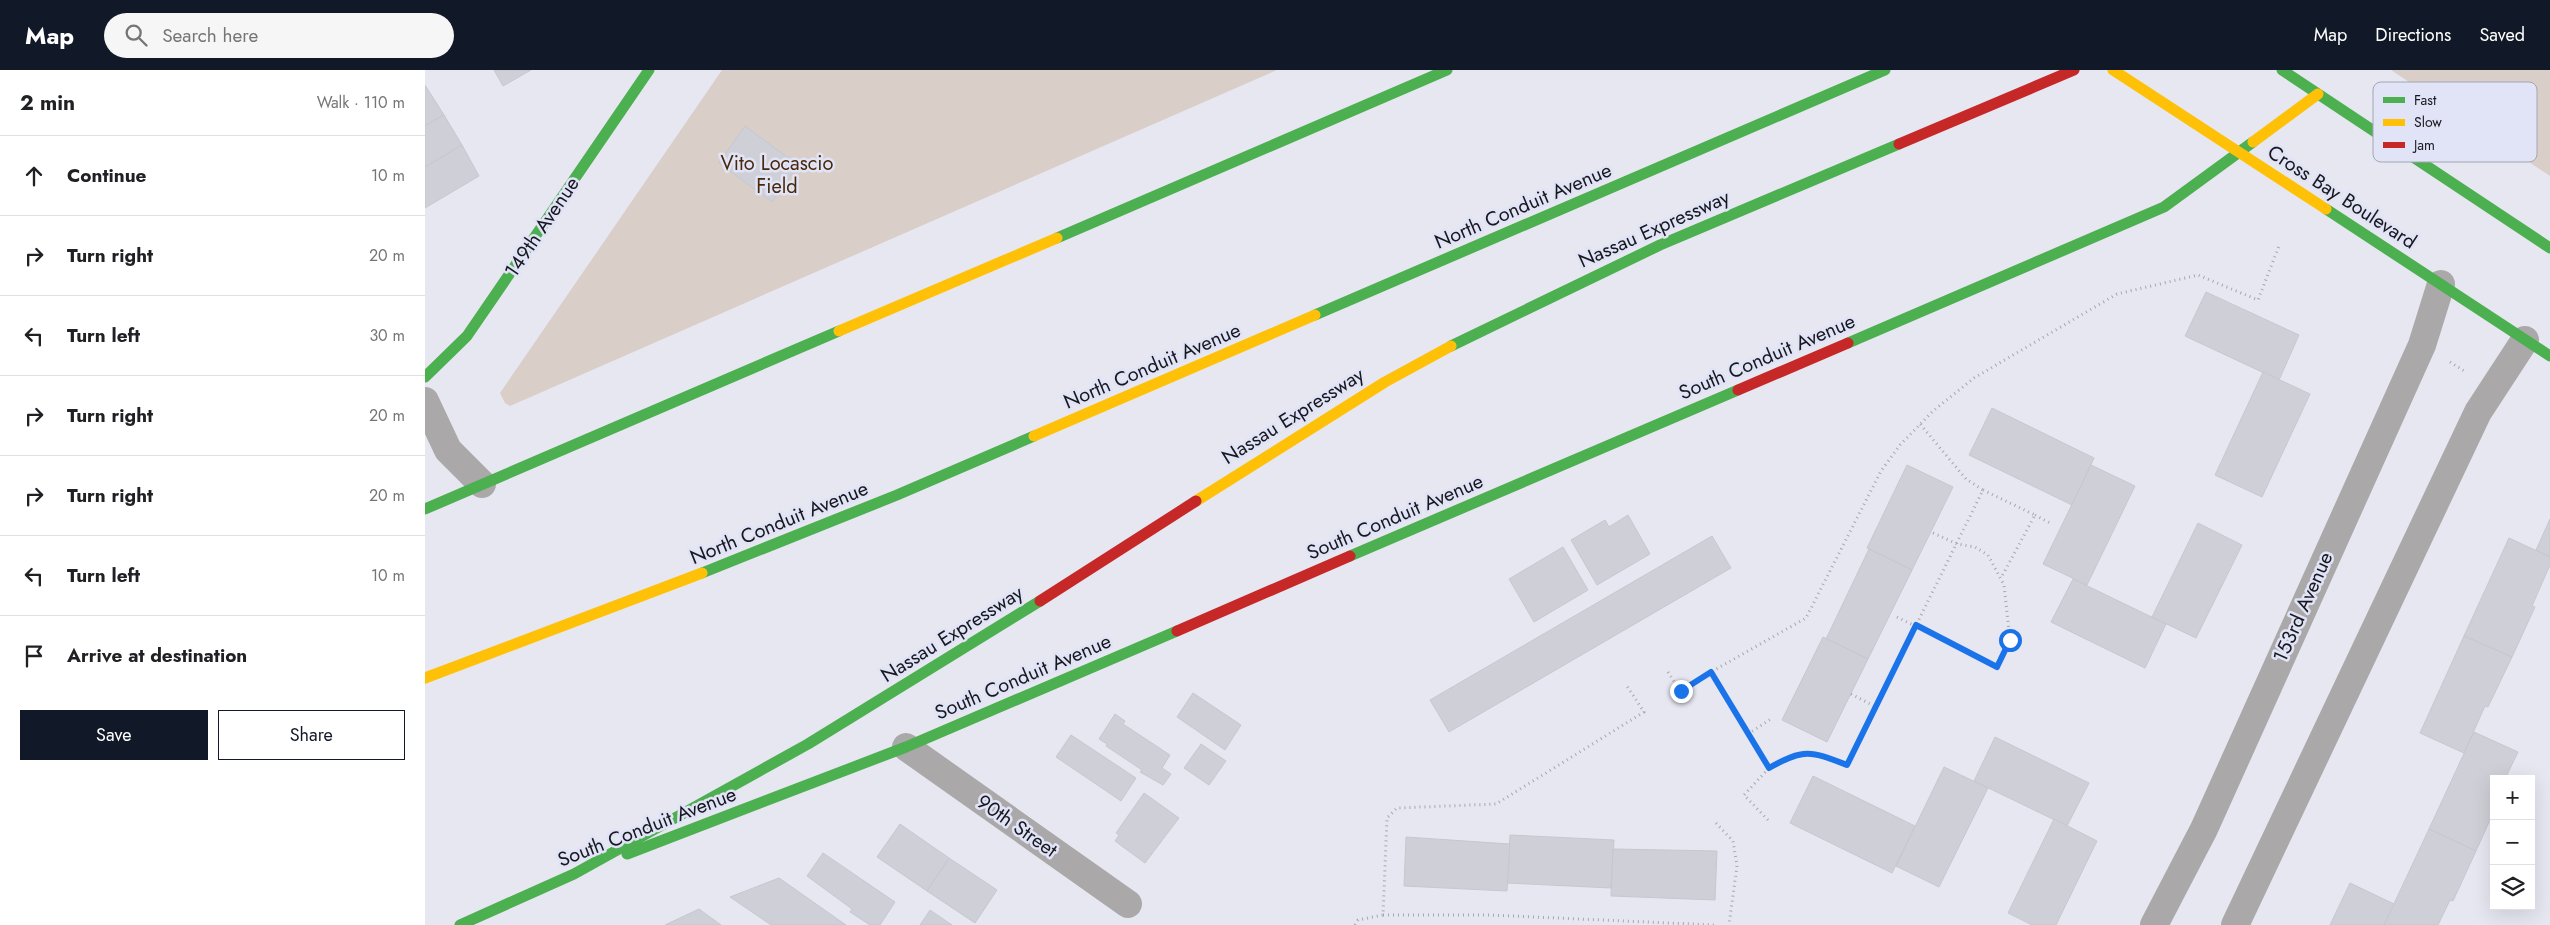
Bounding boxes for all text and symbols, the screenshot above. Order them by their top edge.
search box [104,13,454,58]
text: Map [25,18,74,53]
icon: search [122,21,150,49]
text: Search here [162,22,258,49]
text: Map [2314,22,2347,48]
text: Directions [2375,22,2451,48]
text: Saved [2479,22,2525,48]
legend [2373,82,2537,162]
text: 2 min [20,88,75,118]
text: Fast [2414,90,2437,110]
text: Walk · 110 m [317,91,405,114]
text: Slow [2414,112,2442,132]
text: Jam [2412,135,2435,155]
street label: Cross Bay Boulevard [2262,138,2422,256]
park label: Vito Locascio Field [721,149,834,201]
street label: North Conduit Avenue [1430,156,1616,256]
icon: ahead [20,162,48,190]
text: Continue [67,162,146,189]
text: 10 m [371,164,405,187]
street label: 149th Avenue [498,171,586,283]
street label: Nassau Expressway [1574,183,1735,275]
icon: right [20,242,48,270]
text: Turn right [67,242,153,269]
text: 20 m [369,244,405,267]
street label: South Conduit Avenue [1674,307,1860,407]
street label: North Conduit Avenue [1059,316,1245,416]
icon: left [20,322,48,350]
text: Turn left [67,322,140,349]
text: 30 m [369,324,405,347]
street label: Nassau Expressway [1216,360,1370,471]
icon: right [20,402,48,430]
text: Turn right [67,402,153,429]
text: 20 m [369,404,405,427]
street label: South Conduit Avenue [1302,467,1488,567]
street label: North Conduit Avenue [686,474,872,572]
icon: right [20,482,48,510]
text: Turn right [67,482,153,509]
text: 20 m [369,484,405,507]
street label: 153rd Avenue [2266,547,2340,667]
icon: left [20,562,48,590]
text: Turn left [67,562,140,589]
text: 10 m [371,564,405,587]
street label: Nassau Expressway [875,578,1029,689]
street label: South Conduit Avenue [930,627,1116,727]
route start [1999,629,2022,652]
icon: arrive [20,642,48,670]
text: Arrive at destination [67,642,247,669]
route end [1670,680,1693,703]
button: Save [20,710,208,760]
button: Share [218,710,405,760]
map controls [2490,775,2535,910]
button: + [2490,775,2535,820]
street label: South Conduit Avenue [554,780,740,874]
street label: 90th Street [971,788,1063,865]
button: − [2490,820,2535,865]
button: layers [2490,865,2535,910]

